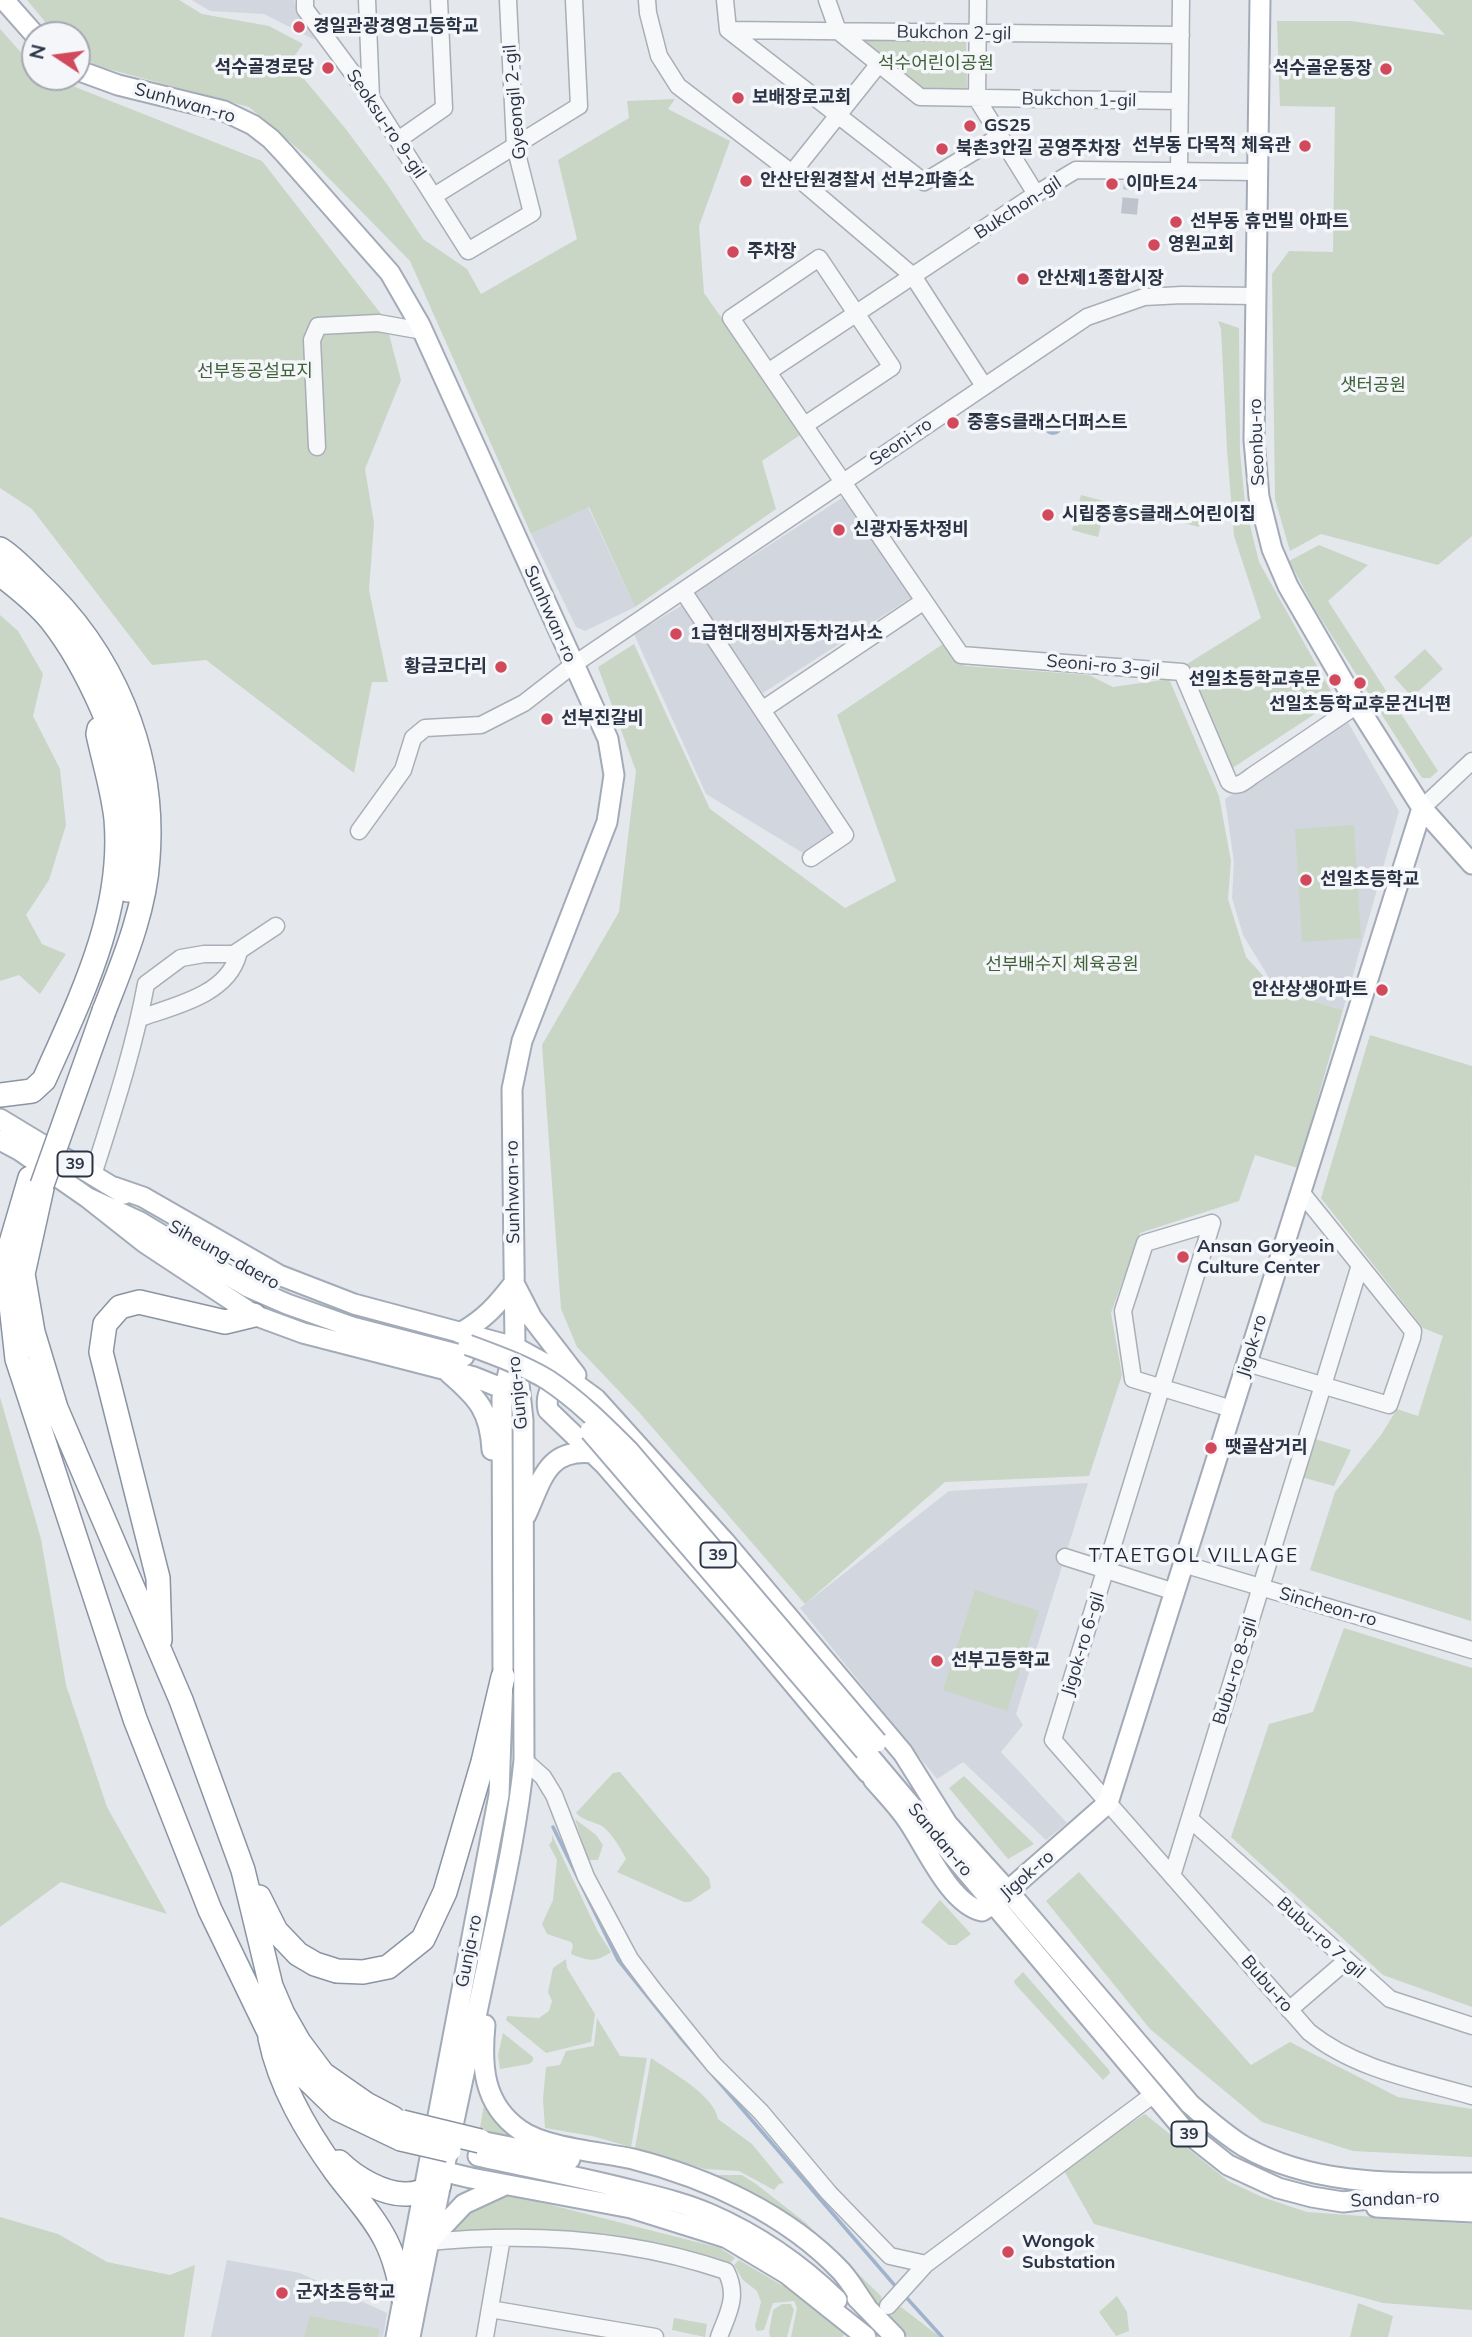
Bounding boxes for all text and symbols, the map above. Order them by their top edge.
place label: 경일관광경영고등학교 [313,16,479,38]
marker: 경일관광경영고등학교 [291,19,307,35]
north arrow [21,21,91,91]
street label: Bukchon 2-gil [896,21,1012,45]
text: N [24,42,51,61]
street label: Gyeongil 2-gil [499,44,531,160]
park label: 석수어린이공원 [878,53,994,75]
place label: 석수골경로당 [215,57,314,79]
place label: 석수골운동장 [1273,58,1372,80]
marker: 석수골경로당 [320,60,336,76]
marker: 석수골운동장 [1378,61,1394,77]
street label: Seoksu-ro 9-gil [342,65,430,183]
street label: Sunhwan-ro [132,78,238,128]
place label: 보배장로교회 [752,87,851,109]
street label: Bukchon 1-gil [1021,88,1137,112]
marker: 보배장로교회 [730,90,746,106]
place label: GS25 [984,115,1031,137]
marker: GS25 [962,118,978,134]
place label: 선부동 다목적 체육관 [1132,135,1291,157]
place label: 북촌3안길 공영주차장 [956,138,1121,160]
marker: 선부동 다목적 체육관 [1297,138,1313,154]
marker: 북촌3안길 공영주차장 [934,141,950,157]
place label: 안산단원경찰서 선부2파출소 [760,170,974,192]
street label: Bukchon-gil [970,172,1066,244]
marker: 안산단원경찰서 선부2파출소 [738,173,754,189]
place label: 이마트24 [1126,173,1197,195]
marker: 이마트24 [1104,176,1120,192]
place label: 선부동 휴먼빌 아파트 [1190,211,1349,233]
marker: 선부동 휴먼빌 아파트 [1168,214,1184,230]
place label: 영원교회 [1168,234,1234,256]
marker: 영원교회 [1146,237,1162,253]
place label: 주차장 [747,241,797,263]
marker: 주차장 [725,244,741,260]
place label: 안산제1종합시장 [1037,268,1164,290]
marker: 안산제1종합시장 [1015,271,1031,287]
park label: 선부동공설묘지 [197,361,313,383]
park label: 샛터공원 [1340,375,1406,397]
street label: Seonbu-ro [1245,398,1269,486]
place label: 중흥S클래스더퍼스트 [967,412,1128,434]
street label: Seoni-ro [866,413,936,471]
marker: 중흥S클래스더퍼스트 [945,415,961,431]
place label: 시립중흥S클래스어린이집 [1062,504,1256,526]
marker: 시립중흥S클래스어린이집 [1040,507,1056,523]
place label: 신광자동차정비 [853,519,969,541]
marker: 신광자동차정비 [831,522,847,538]
street label: Sunhwan-ro [519,562,581,666]
place label: 1급현대정비자동차검사소 [690,623,883,645]
marker: 1급현대정비자동차검사소 [668,626,684,642]
street label: Seoni-ro 3-gil [1046,650,1160,682]
place label: 황금코다리 [404,656,487,678]
marker: 황금코다리 [493,659,509,675]
place label: 선일초등학교후문 [1189,669,1321,691]
marker: 선일초등학교후문 [1327,672,1343,688]
marker: 선일초등학교후문건너편 [1352,675,1368,691]
place label: 선일초등학교후문건너편 [1269,694,1451,716]
place label: 선부진갈비 [561,708,644,730]
marker: 선부진갈비 [539,711,555,727]
place label: 선일초등학교 [1320,869,1419,891]
marker: 선일초등학교 [1298,872,1314,888]
park label: 선부배수지 체육공원 [985,954,1139,976]
place label: 안산상생아파트 [1252,979,1368,1001]
marker: 안산상생아파트 [1374,982,1390,998]
street label: Sunhwan-ro [501,1140,525,1244]
road number: 39 [57,1152,92,1176]
street label: Siheung-daero [165,1216,283,1294]
place label: Ansan Goryeoin Culture Center [1197,1236,1335,1278]
marker: Ansan Goryeoin Culture Center [1175,1249,1191,1265]
street label: Jigok-ro [1232,1312,1272,1380]
street label: Gunja-ro [503,1355,533,1431]
place label: 땟골삼거리 [1225,1437,1308,1459]
marker: 땟골삼거리 [1203,1440,1219,1456]
road number: 39 [700,1542,736,1568]
district label: TTAETGOL VILLAGE [1091,1545,1297,1567]
street label: Sincheon-ro [1277,1583,1379,1631]
street label: Jigok-ro 6-gil [1057,1589,1109,1699]
street label: Bubu-ro 8-gil [1208,1615,1262,1727]
place label: 선부고등학교 [951,1650,1050,1672]
marker: 선부고등학교 [929,1653,945,1669]
street label: Sandan-ro [903,1799,977,1881]
street label: Jigok-ro [996,1846,1058,1904]
street label: Bubu-ro 7-gil [1272,1893,1370,1983]
street label: Gunja-ro [451,1913,487,1989]
street label: Bubu-ro [1236,1951,1298,2017]
road number: 39 [1172,2122,1206,2146]
street label: Sandan-ro [1350,2186,1440,2212]
place label: Wongok Substation [1022,2231,1115,2274]
marker: Wongok Substation [1000,2244,1016,2260]
place label: 군자초등학교 [296,2282,395,2304]
marker: 군자초등학교 [274,2285,290,2301]

